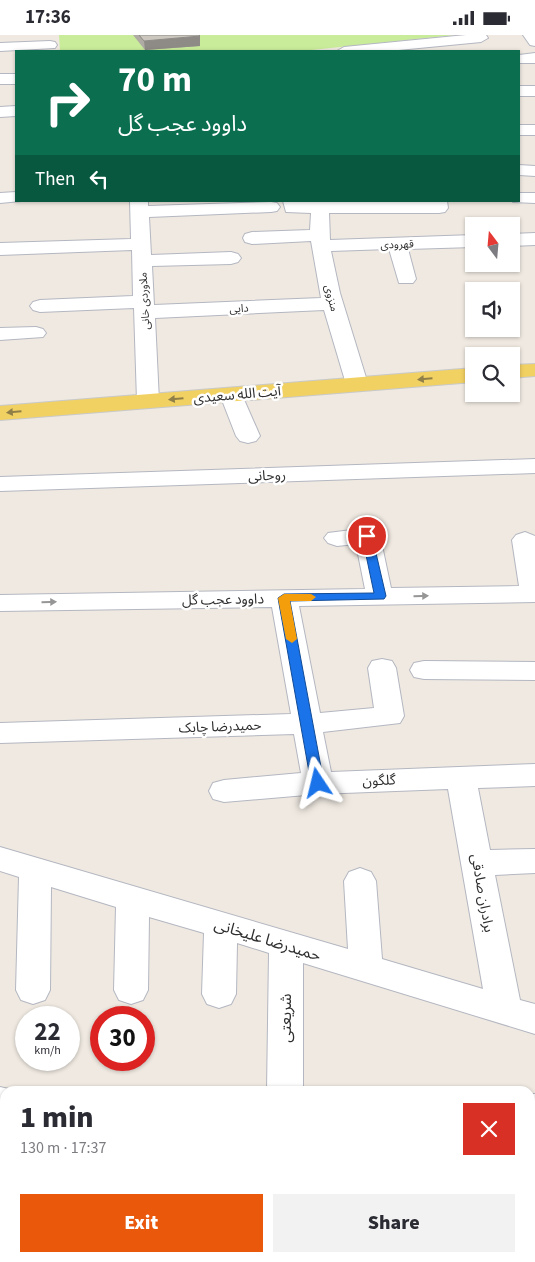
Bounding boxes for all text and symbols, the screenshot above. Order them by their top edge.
text: 17:36 [25,4,71,31]
text: 70 m [118,55,192,105]
icon: right [35,70,100,135]
text: داوود عجب گل [118,108,247,140]
icon: left [85,165,113,193]
text: Then [35,166,75,193]
north arrow [465,217,520,273]
map controls [465,217,520,402]
street label: قهرودی [380,236,414,253]
street label: ملاوردی خانی [135,272,153,330]
button: sound [465,282,520,337]
street label: منزوی [321,283,342,313]
street label: دایی [229,301,249,316]
button: search [465,347,520,402]
one-way arrow [417,375,433,383]
street label: آیت الله سعیدی [192,381,283,409]
one-way arrow [168,395,184,403]
one-way arrow [6,409,22,417]
street label: روحانی [248,465,286,487]
pin [346,515,388,557]
icon: arrive [353,522,381,550]
street label: داوود عجب گل [182,589,265,611]
one-way arrow [413,592,429,600]
one-way arrow [41,598,57,606]
street label: حمیدرضا چابک [178,716,262,738]
position arrow [291,756,343,808]
street label: گلگون [362,770,396,792]
street label: برادران صادقی [465,852,499,934]
street label: حمیدرضا علیخانی [212,913,324,967]
street label: شریعتی [275,993,297,1043]
speed limit sign: 30 [90,1006,155,1071]
text: 22 [34,1014,61,1050]
text: km/h [34,1042,61,1059]
text: 1 min [20,1096,94,1139]
button: close [463,1103,515,1155]
text: 130 m · 17:37 [20,1137,107,1159]
button: Exit [20,1194,263,1252]
button: Share [273,1194,515,1252]

